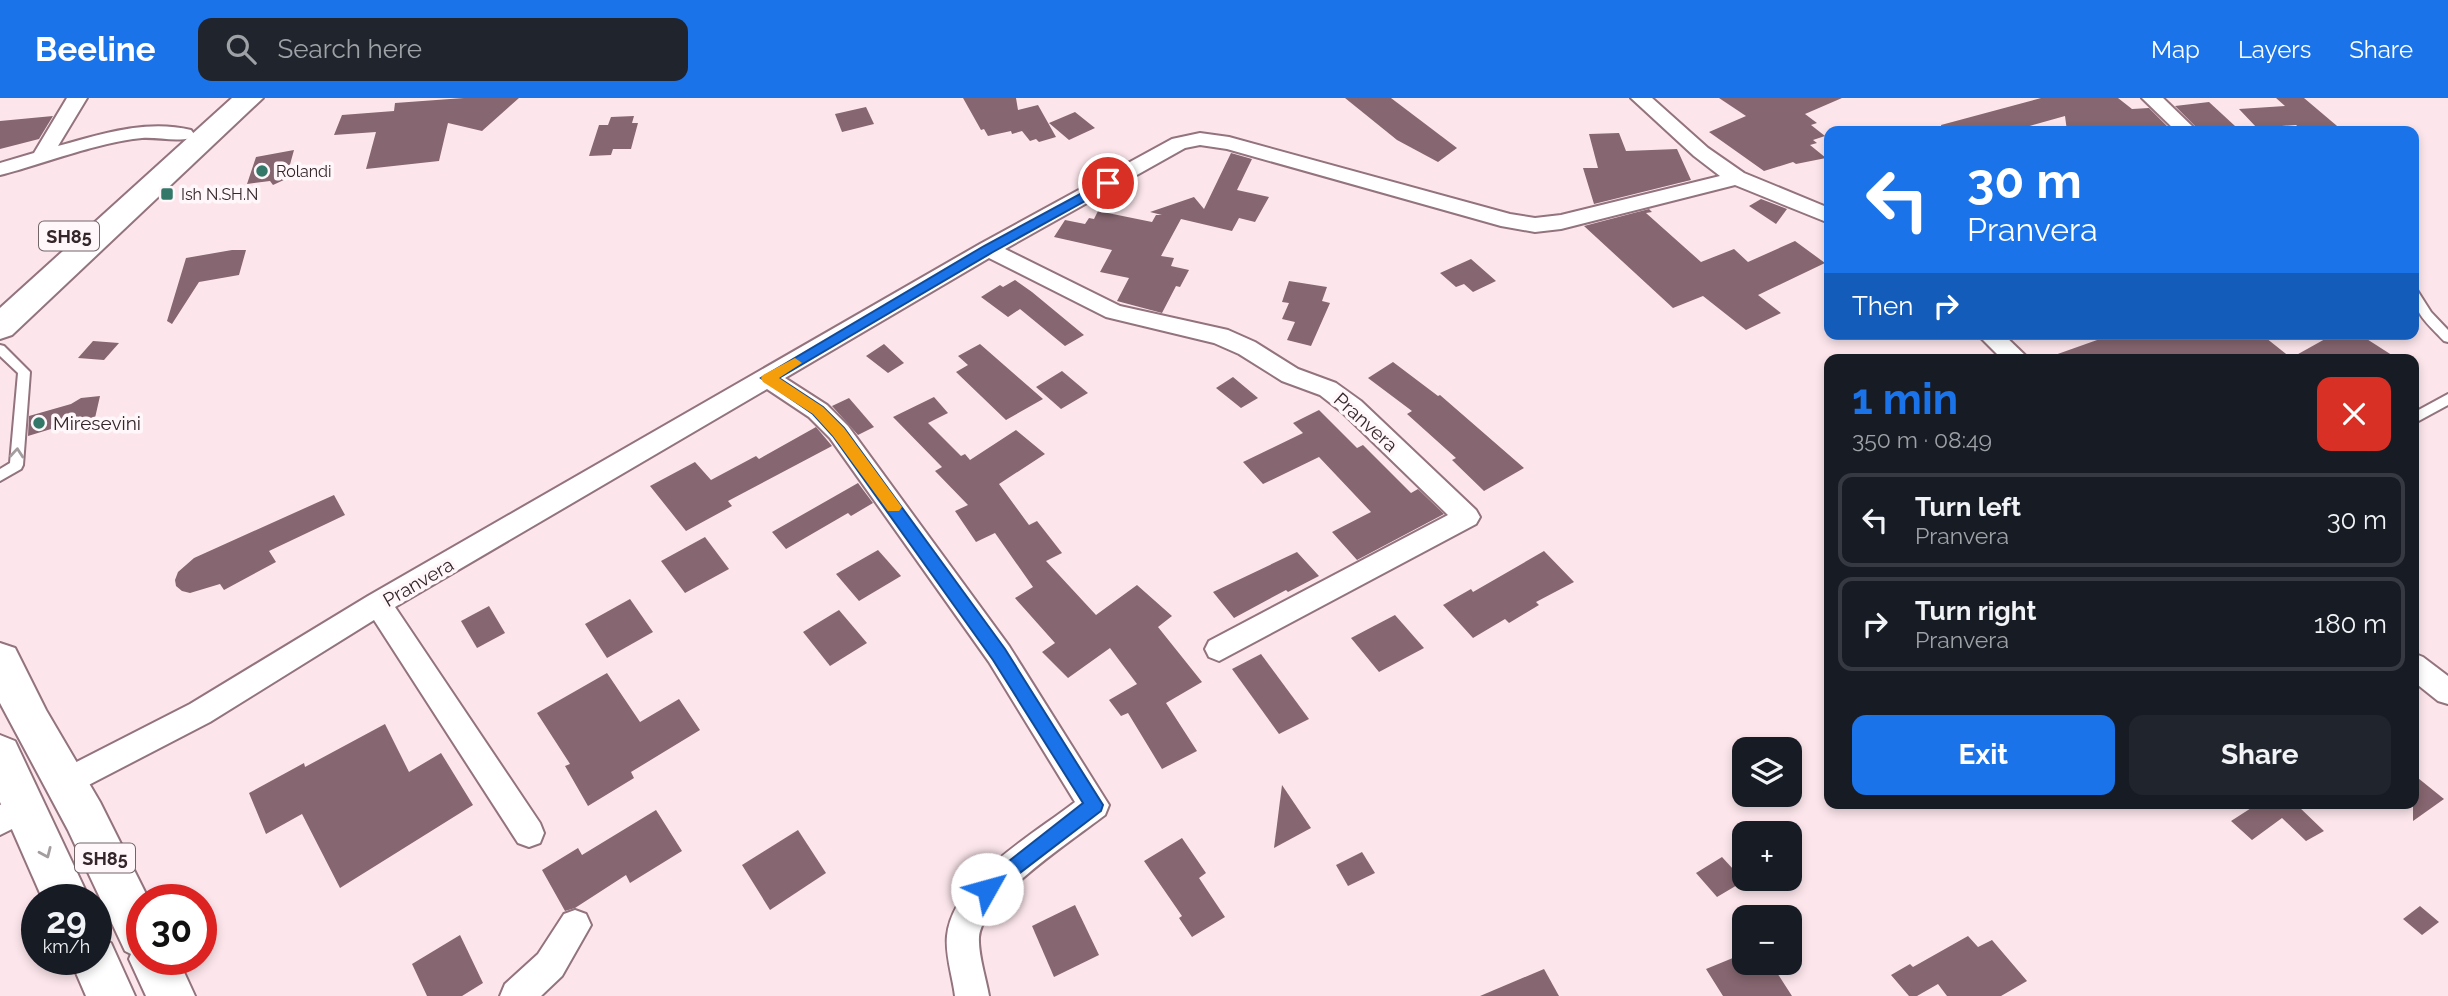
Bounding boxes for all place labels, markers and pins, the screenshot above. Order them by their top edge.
pin [1078,153,1138,213]
place label: Rolandi [276,162,332,181]
marker: Rolandi [254,163,270,179]
place label: Ish N.SH.N [181,185,258,204]
marker: Ish N.SH.N [159,186,175,202]
place label: Miresevini [53,412,141,434]
marker: Miresevini [31,415,47,431]

